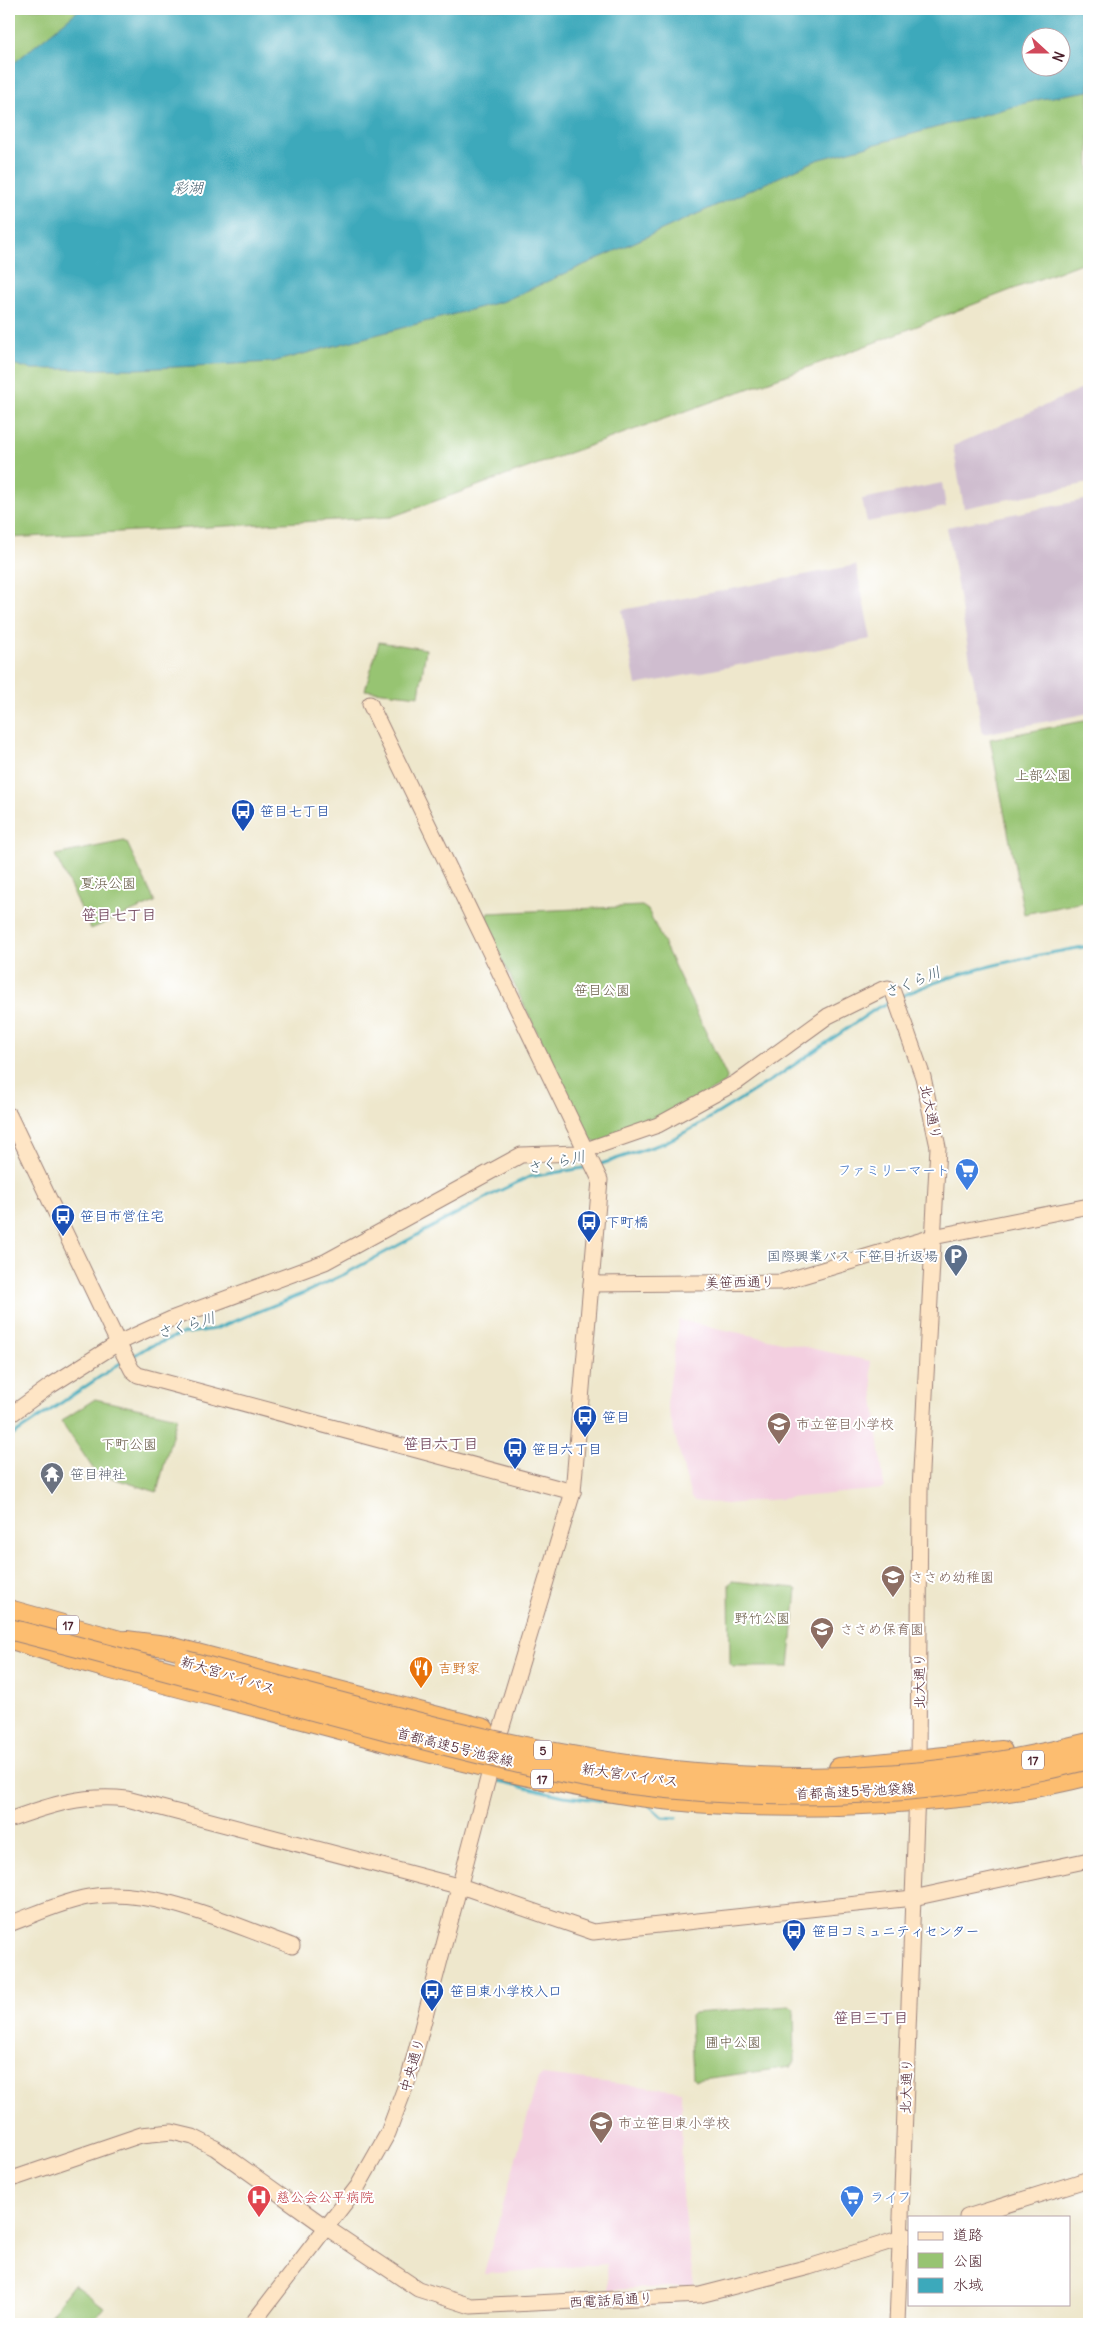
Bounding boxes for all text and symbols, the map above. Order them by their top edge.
north arrow [1020,28,1070,78]
text: N [1048,49,1068,64]
water label: 彩湖 [173,178,205,197]
park label: 上部公園 [1015,766,1071,784]
bus stop icon: 笹目七丁目 [230,798,256,832]
place label: 笹目七丁目 [260,802,330,820]
park label: 夏浜公園 [80,874,136,892]
district label: 笹目七丁目 [81,905,157,924]
water label: さくら川 [881,962,943,1002]
park label: 笹目公園 [574,981,630,999]
street label: 北大通り [916,1083,946,1141]
water label: さくら川 [525,1146,587,1178]
supermarket icon: ファミリーマート [954,1157,980,1191]
place label: ファミリーマート [838,1161,950,1179]
bus stop icon: 笹目市営住宅 [50,1203,76,1237]
place label: 笹目市営住宅 [80,1207,164,1225]
bus stop icon: 下町橋 [576,1209,602,1243]
place label: 下町橋 [606,1213,648,1231]
parking icon: 国際興業バス 下笹目折返場 [943,1243,969,1277]
place label: 国際興業バス 下笹目折返場 [767,1247,938,1265]
street label: 美笹西通り [705,1272,775,1292]
water label: さくら川 [155,1308,217,1342]
bus stop icon: 笹目 [572,1404,598,1438]
place label: 笹目 [602,1408,630,1426]
school or university icon: 市立笹目小学校 [766,1411,792,1445]
place label: 市立笹目小学校 [796,1415,894,1433]
district label: 笹目六丁目 [403,1434,479,1453]
park label: 下町公園 [101,1435,157,1453]
bus stop icon: 笹目六丁目 [502,1436,528,1470]
place label: 笹目六丁目 [532,1440,602,1458]
temple icon: 笹目神社 [39,1461,65,1495]
place label: 笹目神社 [70,1465,126,1483]
school or university icon: ささめ幼稚園 [880,1564,906,1598]
place label: ささめ幼稚園 [910,1568,994,1586]
park label: 野竹公園 [734,1609,790,1627]
road number: 17 [57,1616,79,1634]
school or university icon: ささめ保育園 [809,1616,835,1650]
place label: ささめ保育園 [840,1620,924,1638]
street label: 新大宮バイパス [179,1652,277,1698]
street label: 北大通り [910,1653,928,1709]
restaurant icon: 吉野家 [408,1655,434,1689]
place label: 吉野家 [438,1659,480,1677]
street label: 首都高速5号池袋線 [395,1724,515,1770]
road number: 5 [534,1740,552,1760]
road number: 17 [1022,1750,1044,1770]
street label: 新大宮バイパス [580,1759,680,1791]
road number: 17 [531,1770,553,1788]
street label: 首都高速5号池袋線 [795,1779,915,1803]
bus stop icon: 笹目コミュニティセンター [781,1918,807,1952]
place label: 笹目コミュニティセンター [812,1922,979,1940]
bus stop icon: 笹目東小学校入口 [419,1978,445,2012]
place label: 笹目東小学校入口 [450,1982,562,2000]
district label: 笹目三丁目 [833,2008,909,2027]
park label: 圃中公園 [705,2033,761,2051]
street label: 中央通り [396,2036,428,2094]
street label: 北大通り [896,2058,916,2114]
school or university icon: 市立笹目東小学校 [588,2110,614,2144]
place label: 市立笹目東小学校 [618,2114,730,2132]
hospital icon: 慈公会公平病院 [246,2184,272,2218]
supermarket icon: ライフ [839,2184,865,2218]
place label: 慈公会公平病院 [276,2188,374,2206]
place label: ライフ [870,2188,911,2206]
legend [908,2216,1070,2306]
text: 道路 [953,2225,983,2244]
text: 公園 [953,2251,983,2270]
text: 水域 [953,2275,983,2294]
street label: 西電話局通り [569,2289,653,2311]

